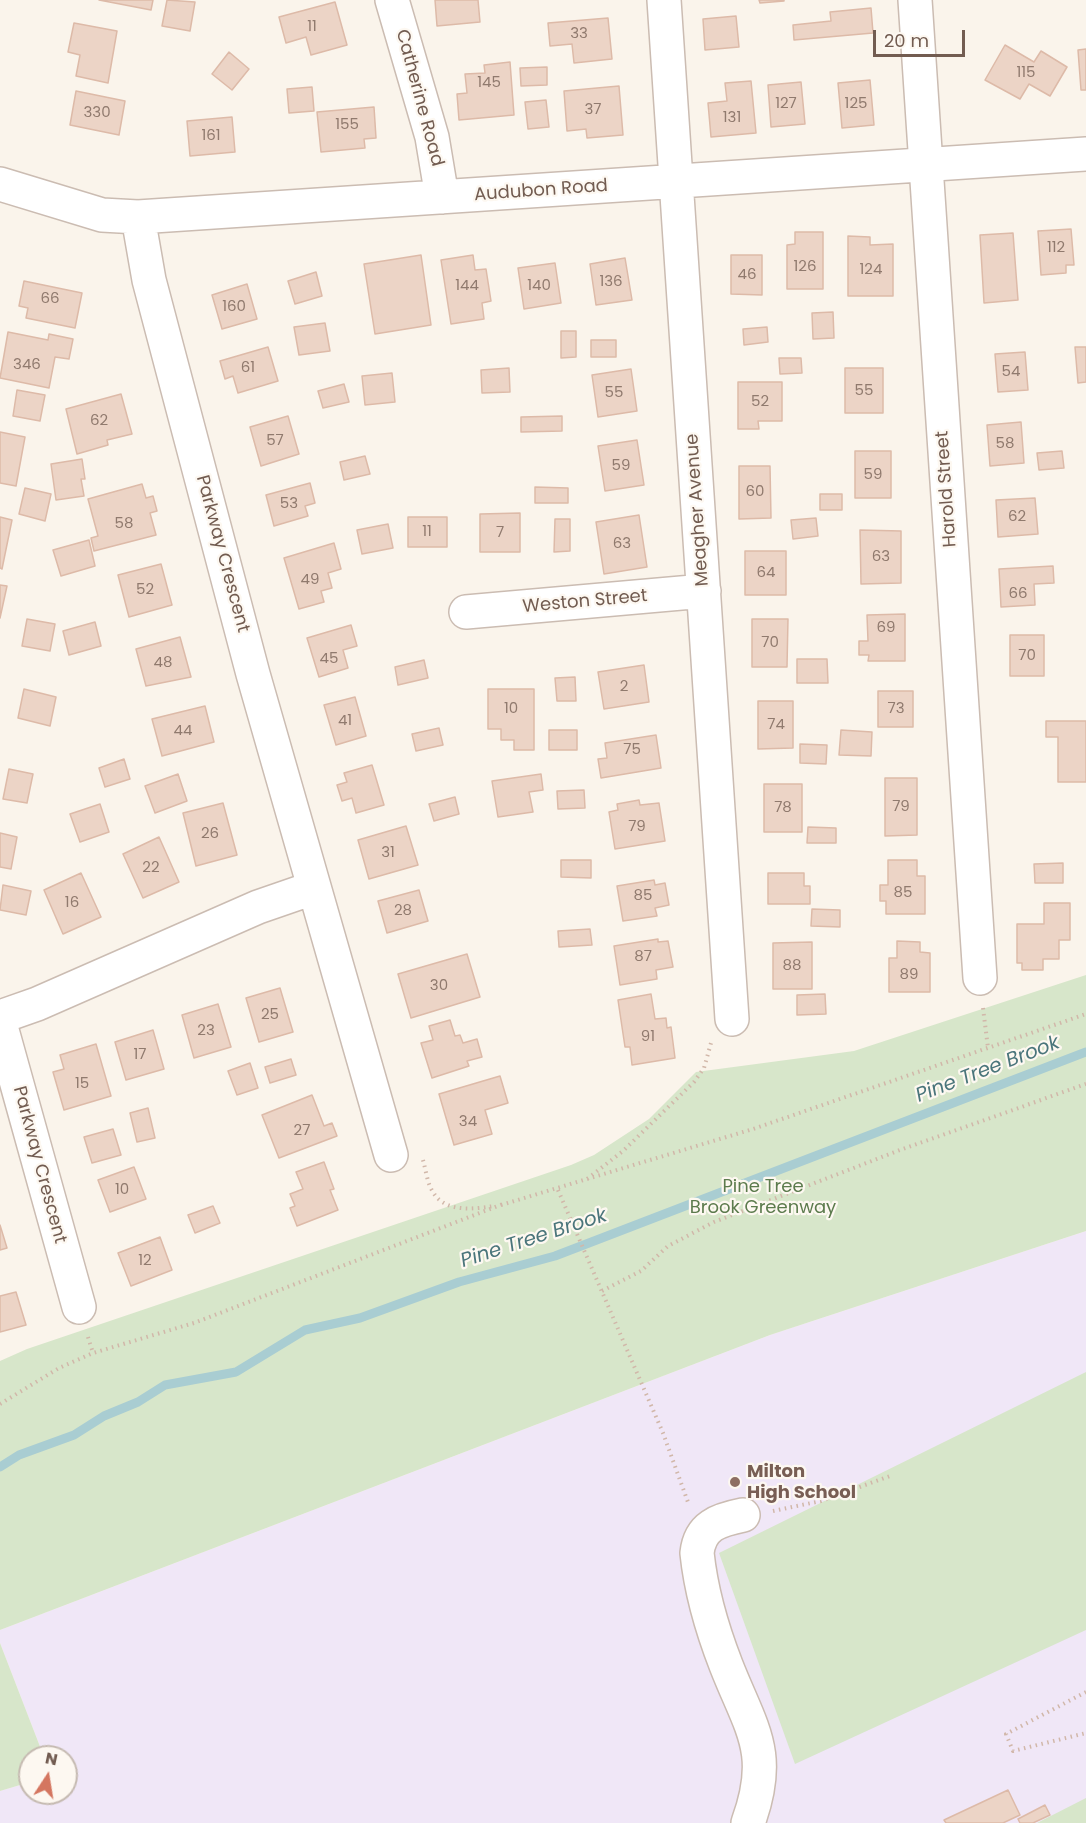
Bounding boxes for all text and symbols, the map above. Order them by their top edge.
house number: 11 [307,18,317,36]
scale bar [876,18,968,56]
house number: 33 [570,25,588,43]
street label: Catherine Road [390,27,448,169]
text: 20 m [884,28,929,53]
house number: 115 [1016,64,1036,82]
house number: 145 [477,74,501,92]
house number: 127 [775,95,797,113]
house number: 125 [845,95,867,113]
house number: 37 [584,101,602,119]
house number: 330 [83,104,111,122]
house number: 131 [723,109,741,127]
house number: 155 [335,116,359,134]
house number: 161 [201,127,221,145]
street label: Audubon Road [473,176,609,206]
house number: 112 [1047,239,1065,257]
house number: 126 [794,258,816,276]
house number: 124 [860,261,882,279]
house number: 46 [738,266,756,284]
house number: 136 [599,273,623,291]
house number: 144 [455,277,479,295]
house number: 140 [527,277,551,295]
house number: 66 [40,290,60,308]
house number: 160 [222,298,246,316]
house number: 346 [13,356,41,374]
house number: 61 [241,359,255,377]
house number: 54 [1002,363,1020,381]
house number: 55 [855,382,873,400]
house number: 55 [605,384,623,402]
house number: 52 [751,393,769,411]
house number: 62 [90,412,108,430]
street label: Harold Street [932,430,962,548]
house number: 57 [266,432,284,450]
street label: Meagher Avenue [682,433,714,587]
house number: 58 [996,435,1014,453]
house number: 59 [612,457,630,475]
house number: 59 [864,466,882,484]
street label: Parkway Crescent [191,473,253,635]
house number: 60 [746,483,764,501]
house number: 53 [280,495,298,513]
house number: 62 [1008,508,1026,526]
house number: 58 [115,515,133,533]
house number: 11 [422,523,432,541]
house number: 7 [496,524,504,542]
house number: 63 [613,535,631,553]
house number: 63 [872,548,890,566]
house number: 64 [757,564,775,582]
house number: 49 [301,571,319,589]
house number: 52 [136,581,154,599]
house number: 66 [1008,585,1028,603]
street label: Weston Street [522,586,648,618]
house number: 69 [877,619,895,637]
house number: 70 [761,634,779,652]
house number: 70 [1018,647,1036,665]
house number: 45 [320,650,338,668]
house number: 48 [154,654,172,672]
house number: 2 [620,678,628,696]
house number: 10 [504,700,518,718]
house number: 73 [887,700,905,718]
house number: 41 [338,712,352,730]
house number: 74 [767,716,785,734]
house number: 44 [174,722,192,740]
house number: 75 [623,741,641,759]
house number: 79 [892,798,910,816]
house number: 78 [774,799,792,817]
house number: 79 [628,818,646,836]
house number: 26 [201,825,219,843]
house number: 31 [381,844,395,862]
house number: 22 [142,859,160,877]
house number: 85 [894,884,912,902]
house number: 85 [634,887,652,905]
house number: 16 [65,894,79,912]
house number: 28 [394,902,412,920]
house number: 87 [634,948,652,966]
house number: 88 [783,957,801,975]
house number: 89 [900,966,918,984]
house number: 30 [430,977,448,995]
house number: 25 [261,1006,279,1024]
house number: 23 [197,1022,215,1040]
house number: 91 [641,1028,655,1046]
water label: Pine Tree Brook [913,1032,1063,1108]
house number: 17 [134,1046,146,1064]
house number: 15 [75,1075,89,1093]
street label: Parkway Crescent [8,1084,70,1246]
house number: 34 [459,1113,477,1131]
house number: 27 [294,1122,310,1140]
park label: Pine Tree Brook Greenway [690,1176,836,1218]
house number: 10 [115,1181,129,1199]
water label: Pine Tree Brook [458,1204,610,1274]
house number: 12 [138,1252,152,1270]
place label: Milton High School [747,1461,856,1504]
marker: Milton High School [728,1475,742,1489]
north arrow [18,1745,78,1805]
text: N [43,1746,60,1771]

